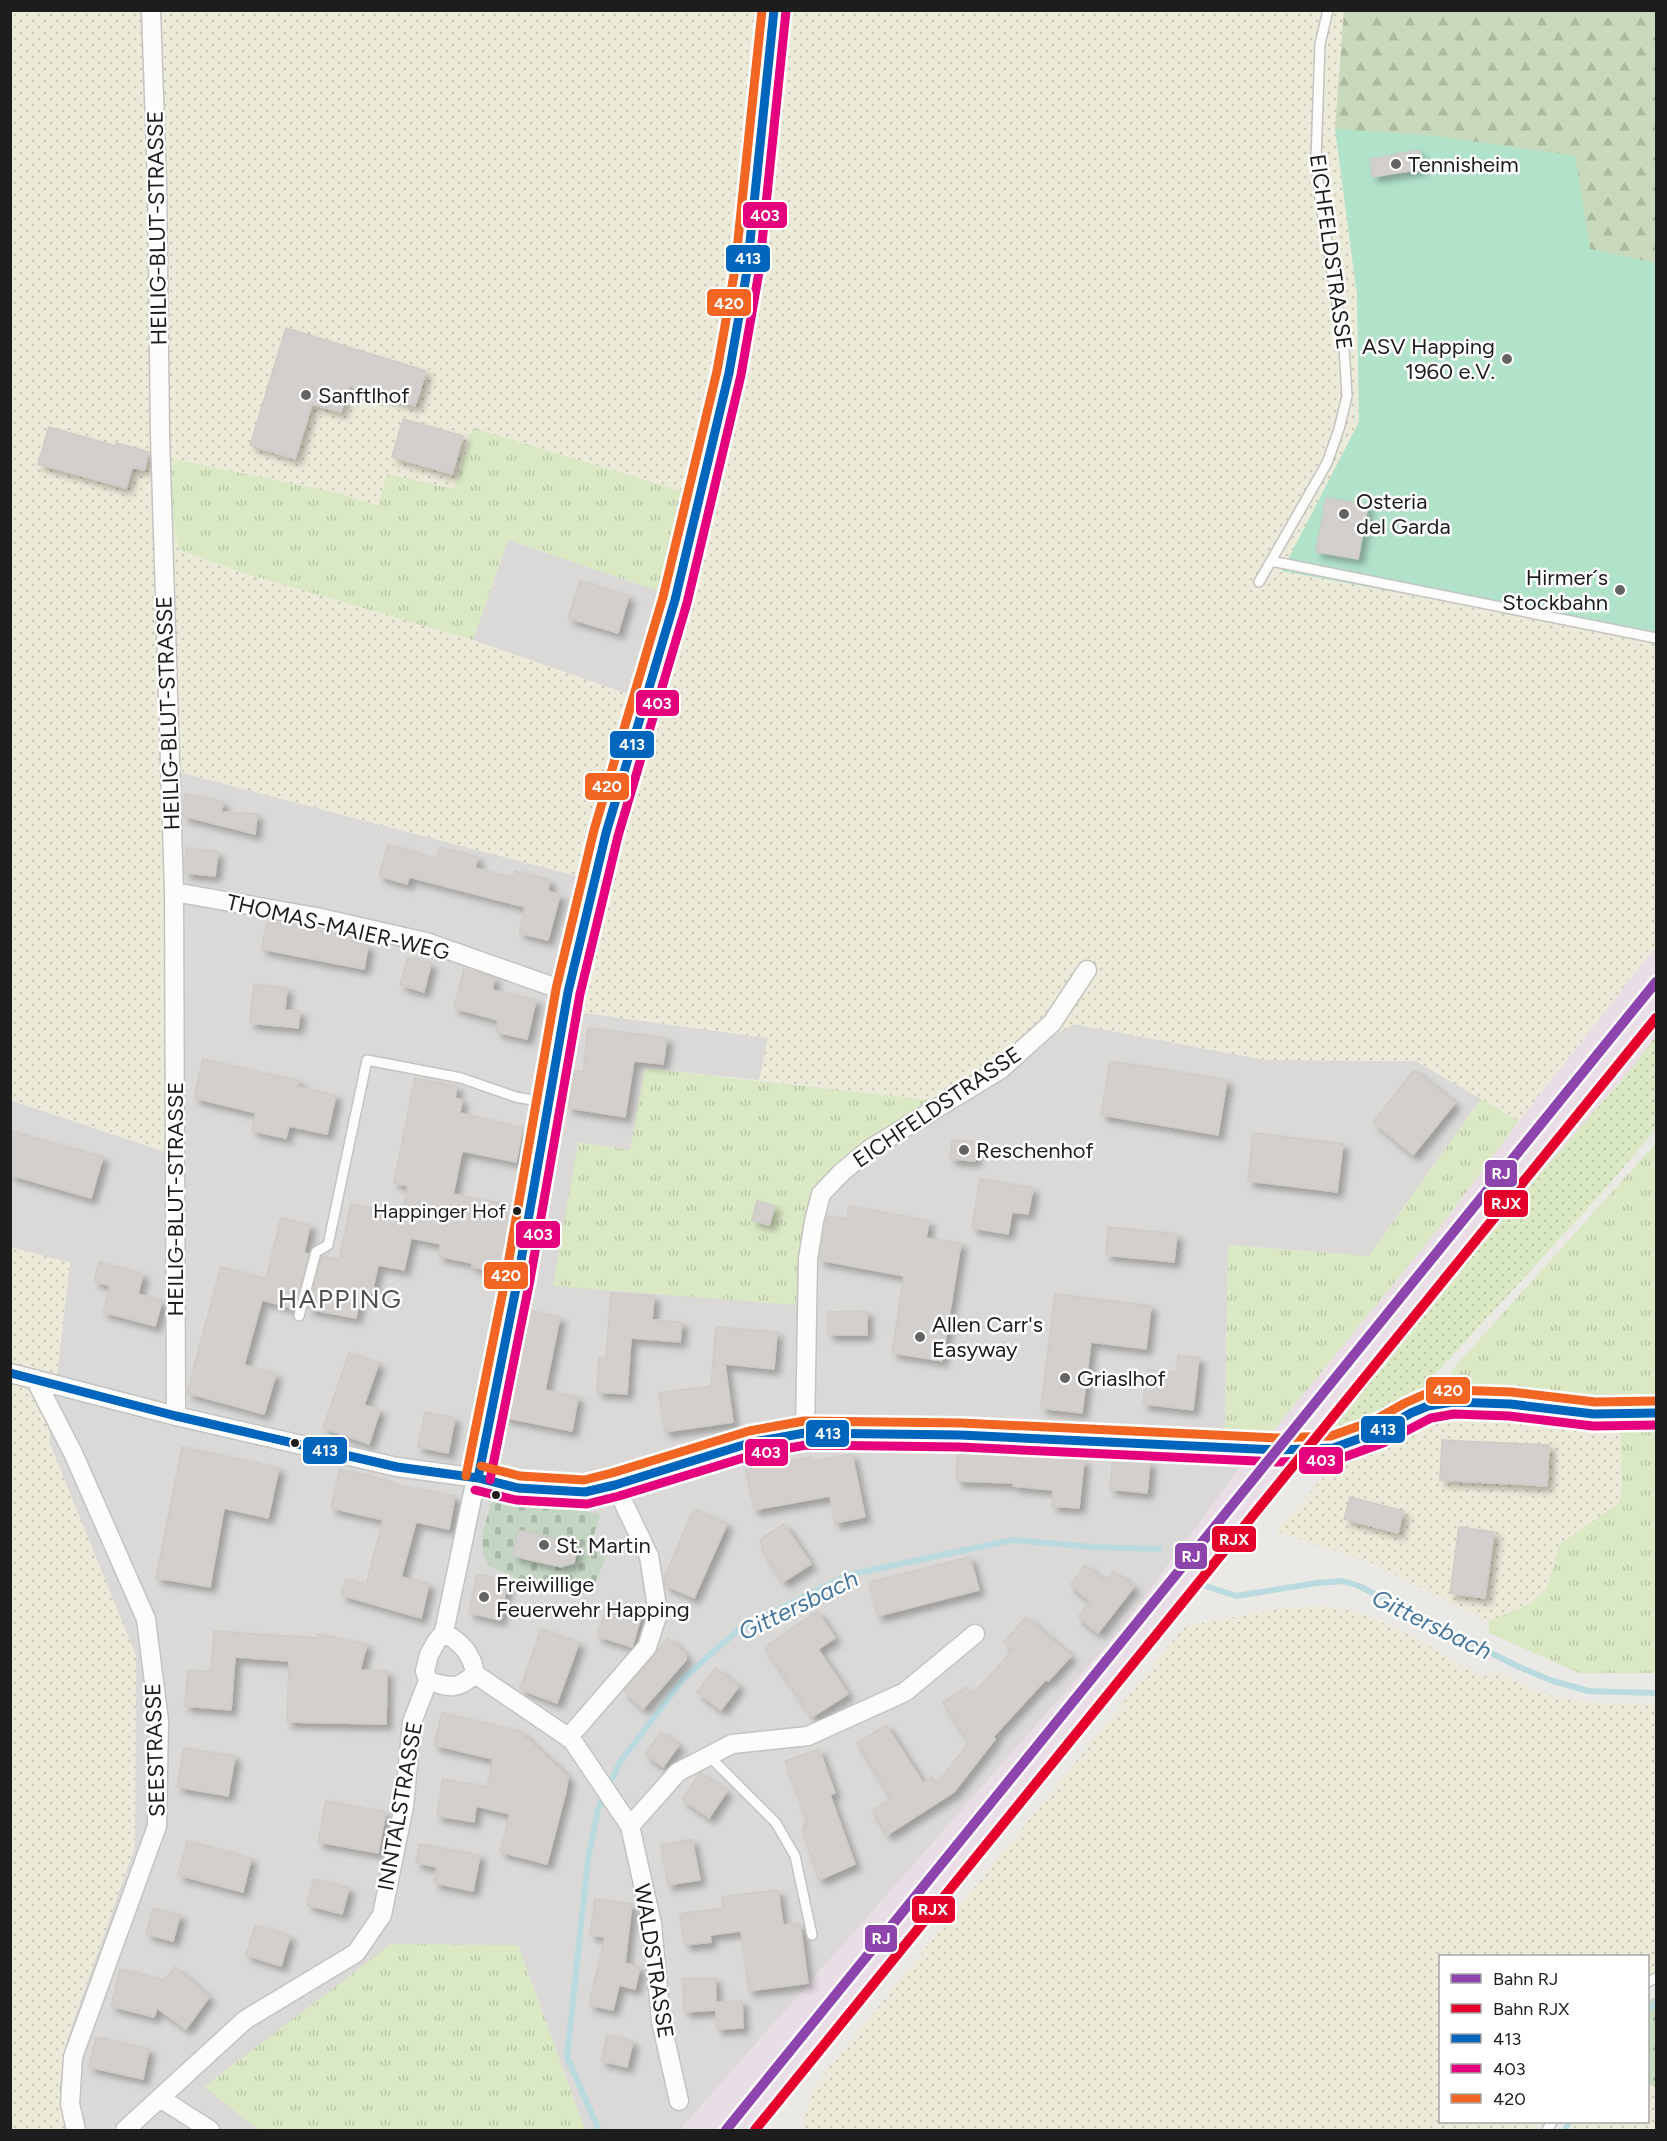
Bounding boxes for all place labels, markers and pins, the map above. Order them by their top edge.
place label: Tennisheim [1408,151,1519,178]
marker: Tennisheim [1389,157,1403,171]
place label: ASV Happing 1960 e.V. [1362,333,1495,385]
marker: ASV Happing 1960 e.V. [1500,352,1514,366]
place label: Sanftlhof [318,382,410,409]
marker: Sanftlhof [299,388,313,402]
place label: Osteria del Garda [1356,488,1451,540]
marker: Osteria del Garda [1337,507,1351,521]
place label: Hirmer´s Stockbahn [1502,564,1608,616]
marker: Hirmer´s Stockbahn [1613,583,1627,597]
place label: Reschenhof [976,1137,1095,1164]
marker: Reschenhof [957,1143,971,1157]
place label: Happinger Hof [373,1199,507,1223]
marker: Happinger Hof [511,1205,523,1217]
place label: Allen Carr's Easyway [932,1311,1043,1363]
marker: Allen Carr's Easyway [913,1330,927,1344]
place label: Griaslhof [1077,1365,1167,1392]
marker: Griaslhof [1058,1371,1072,1385]
unlabelled marker [289,1437,301,1449]
unlabelled marker [490,1489,502,1501]
place label: St. Martin [556,1532,651,1559]
marker: St. Martin [537,1538,551,1552]
place label: Freiwillige Feuerwehr Happing [496,1571,690,1623]
marker: Freiwillige Feuerwehr Happing [477,1590,491,1604]

